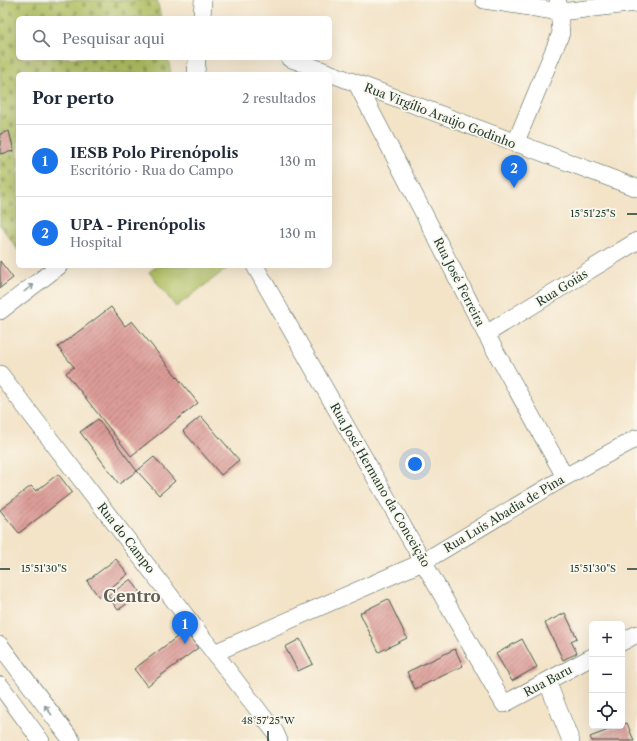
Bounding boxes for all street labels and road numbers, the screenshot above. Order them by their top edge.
street label: Rua Virgílio Araújo Godinho [362,80,518,151]
street label: Rua José Ferreira [431,235,489,329]
street label: Rua Goiás [533,266,590,309]
street label: Rua José Hermano da Conceição [327,400,434,570]
street label: Rua Luís Abadia de Pina [441,471,567,556]
street label: Rua do Campo [94,500,158,576]
street label: Rua Baru [521,661,575,700]

